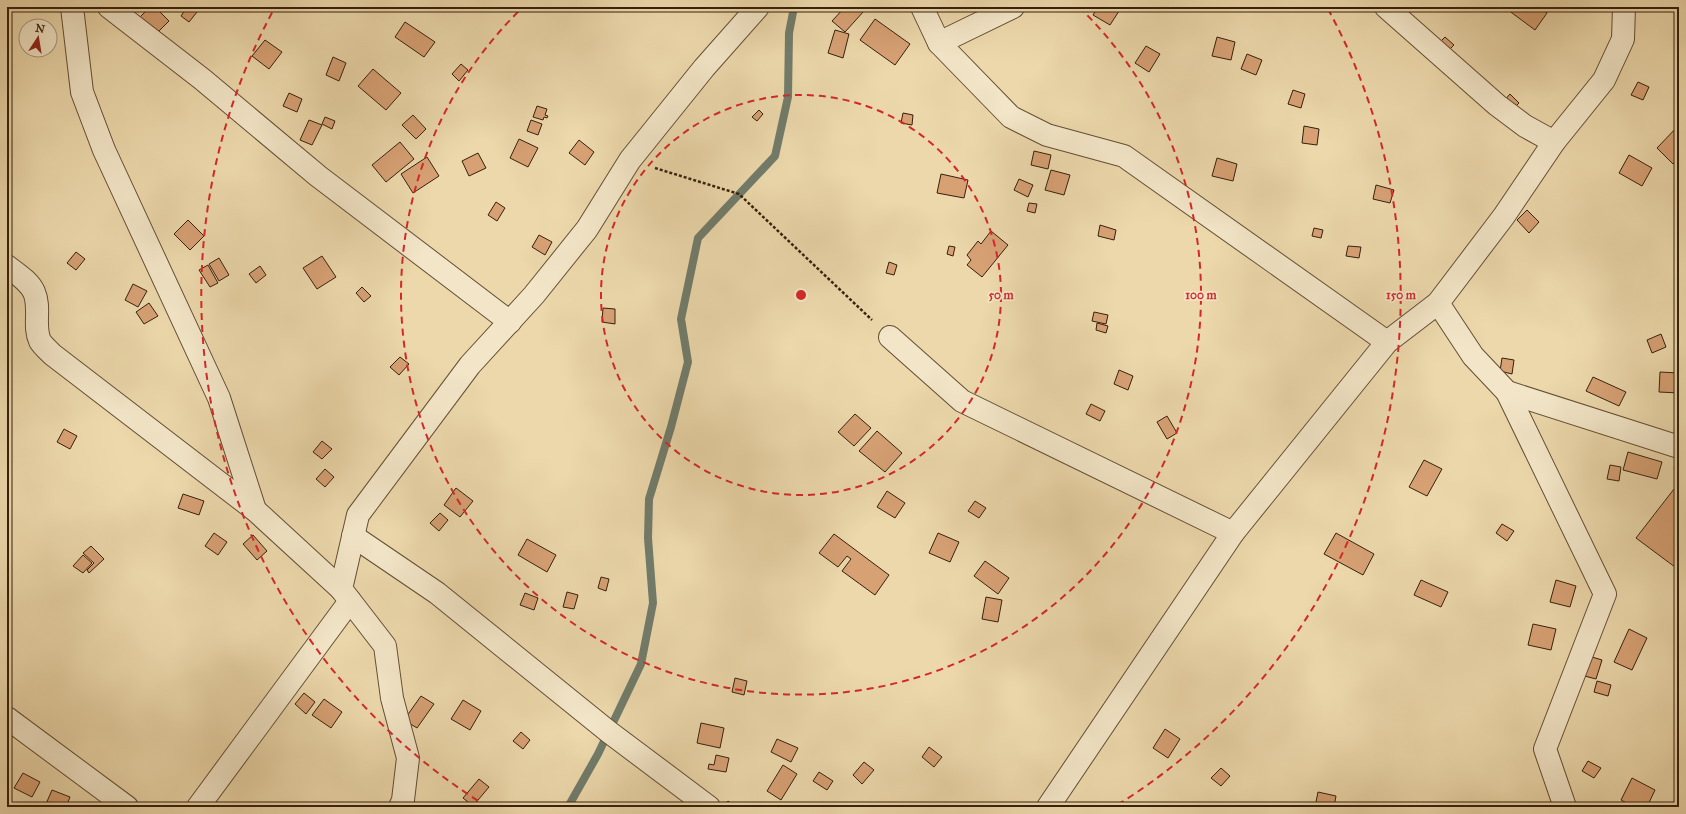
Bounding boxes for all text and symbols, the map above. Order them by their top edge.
north arrow [18,18,58,58]
text: N [34,21,47,36]
centre of rings [794,288,808,302]
text: 50 m [988,288,1015,302]
text: 100 m [1185,288,1218,302]
text: 150 m [1386,288,1417,302]

